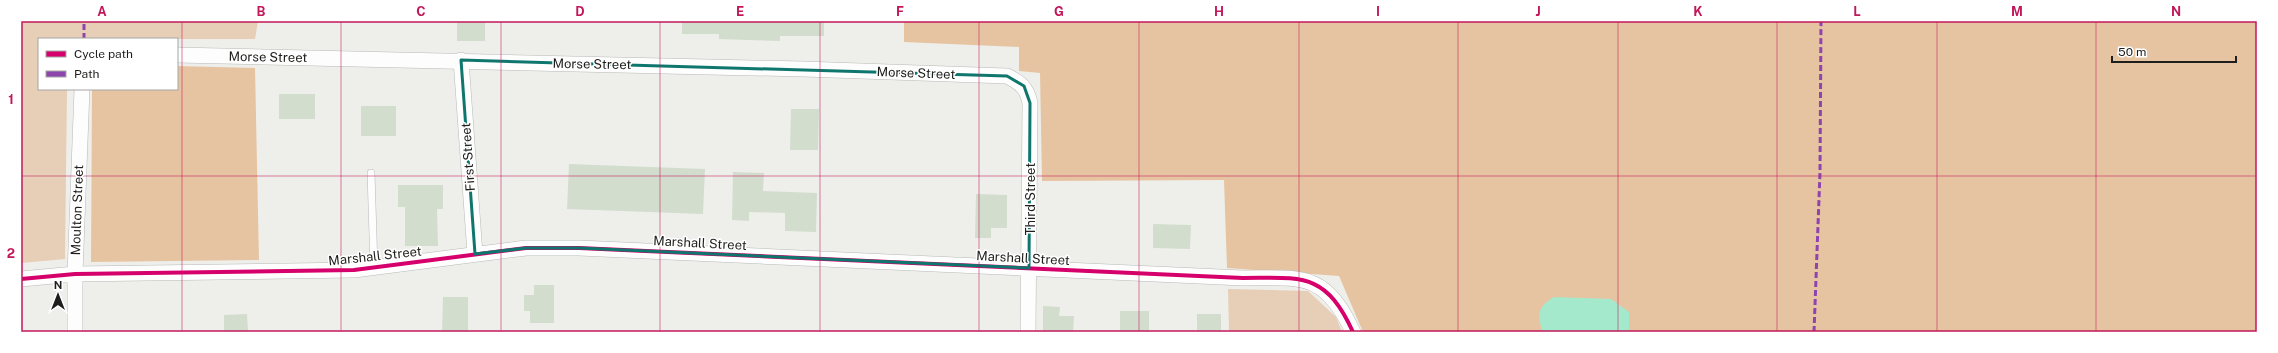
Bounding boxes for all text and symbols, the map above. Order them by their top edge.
text: A [97,4,107,19]
text: B [257,4,266,19]
text: C [416,4,426,19]
text: D [575,4,585,19]
text: E [736,4,744,19]
text: F [896,4,904,19]
text: G [1054,4,1064,19]
text: H [1214,4,1224,19]
text: I [1376,4,1380,19]
text: J [1535,4,1541,19]
text: K [1693,4,1703,19]
text: L [1853,4,1861,19]
text: M [2011,4,2023,19]
text: N [2171,4,2181,19]
legend [38,38,178,90]
scale bar [2112,38,2236,64]
text: 50 m [2118,45,2146,59]
text: Cycle path [74,47,133,61]
street label: Morse Street [228,49,308,65]
street label: Morse Street [552,56,632,72]
street label: Morse Street [876,64,956,82]
text: Path [74,67,100,81]
text: 1 [8,92,14,107]
street label: First Street [458,122,478,192]
street label: Third Street [1023,163,1038,235]
street label: Moulton Street [68,164,86,256]
street label: Marshall Street [653,233,747,253]
street label: Marshall Street [328,244,422,268]
text: 2 [7,246,15,261]
street label: Marshall Street [976,248,1070,268]
north arrow [38,275,78,315]
text: N [54,279,62,291]

